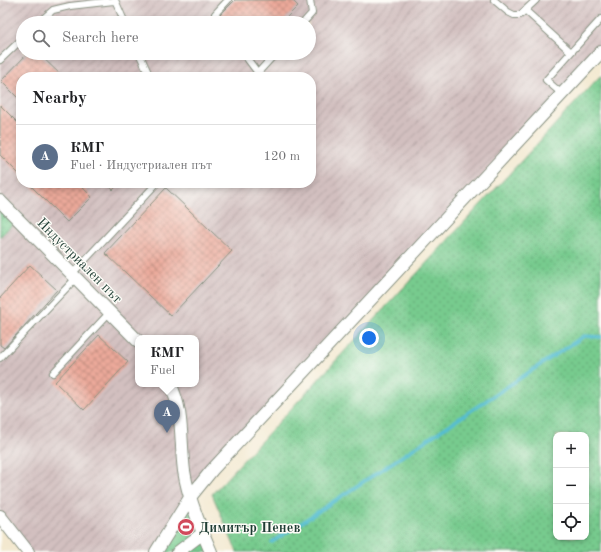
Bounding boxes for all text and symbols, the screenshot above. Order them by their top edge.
search box [16,16,316,60]
icon: search [30,27,52,49]
text: Search here [62,31,139,46]
text: Nearby [32,90,87,107]
text: КМГ [70,141,104,156]
text: A [40,150,50,163]
text: 120 m [263,150,300,163]
text: Fuel · Индустриален път [70,159,212,172]
street label: Индустриален път [34,215,125,306]
your location [359,328,379,348]
popup [135,335,199,387]
text: КМГ [150,346,184,361]
text: Fuel [150,364,175,377]
pin: A [154,400,180,433]
map controls [553,432,589,540]
button: + [553,432,589,468]
button: − [553,468,589,504]
button: locate [553,504,589,540]
sports icon: Димитър Пенев [176,517,196,537]
place label: Димитър Пенев [199,521,300,535]

